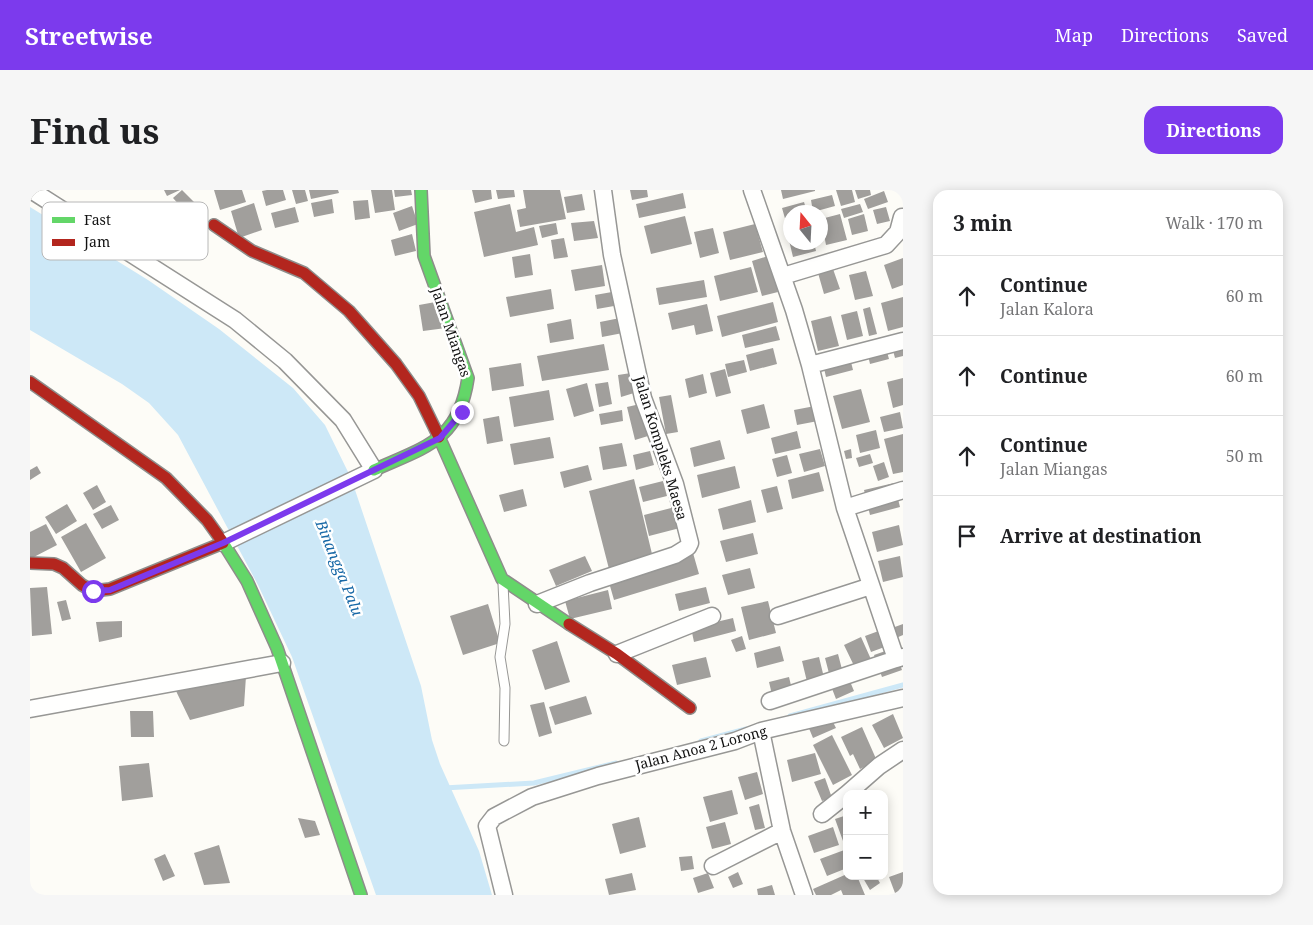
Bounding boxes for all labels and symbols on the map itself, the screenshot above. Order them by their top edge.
legend [42,202,208,260]
north arrow [783,205,828,250]
text: Fast [84,210,111,229]
text: Jam [83,232,110,251]
street label: Jalan Miangas [427,283,476,379]
street label: Jalan Kompleks Maesa [630,372,693,522]
route end [451,401,474,424]
water label: Binangga Palu [311,516,368,619]
route start [82,580,105,603]
street label: Jalan Anoa 2 Lorong [632,721,769,775]

